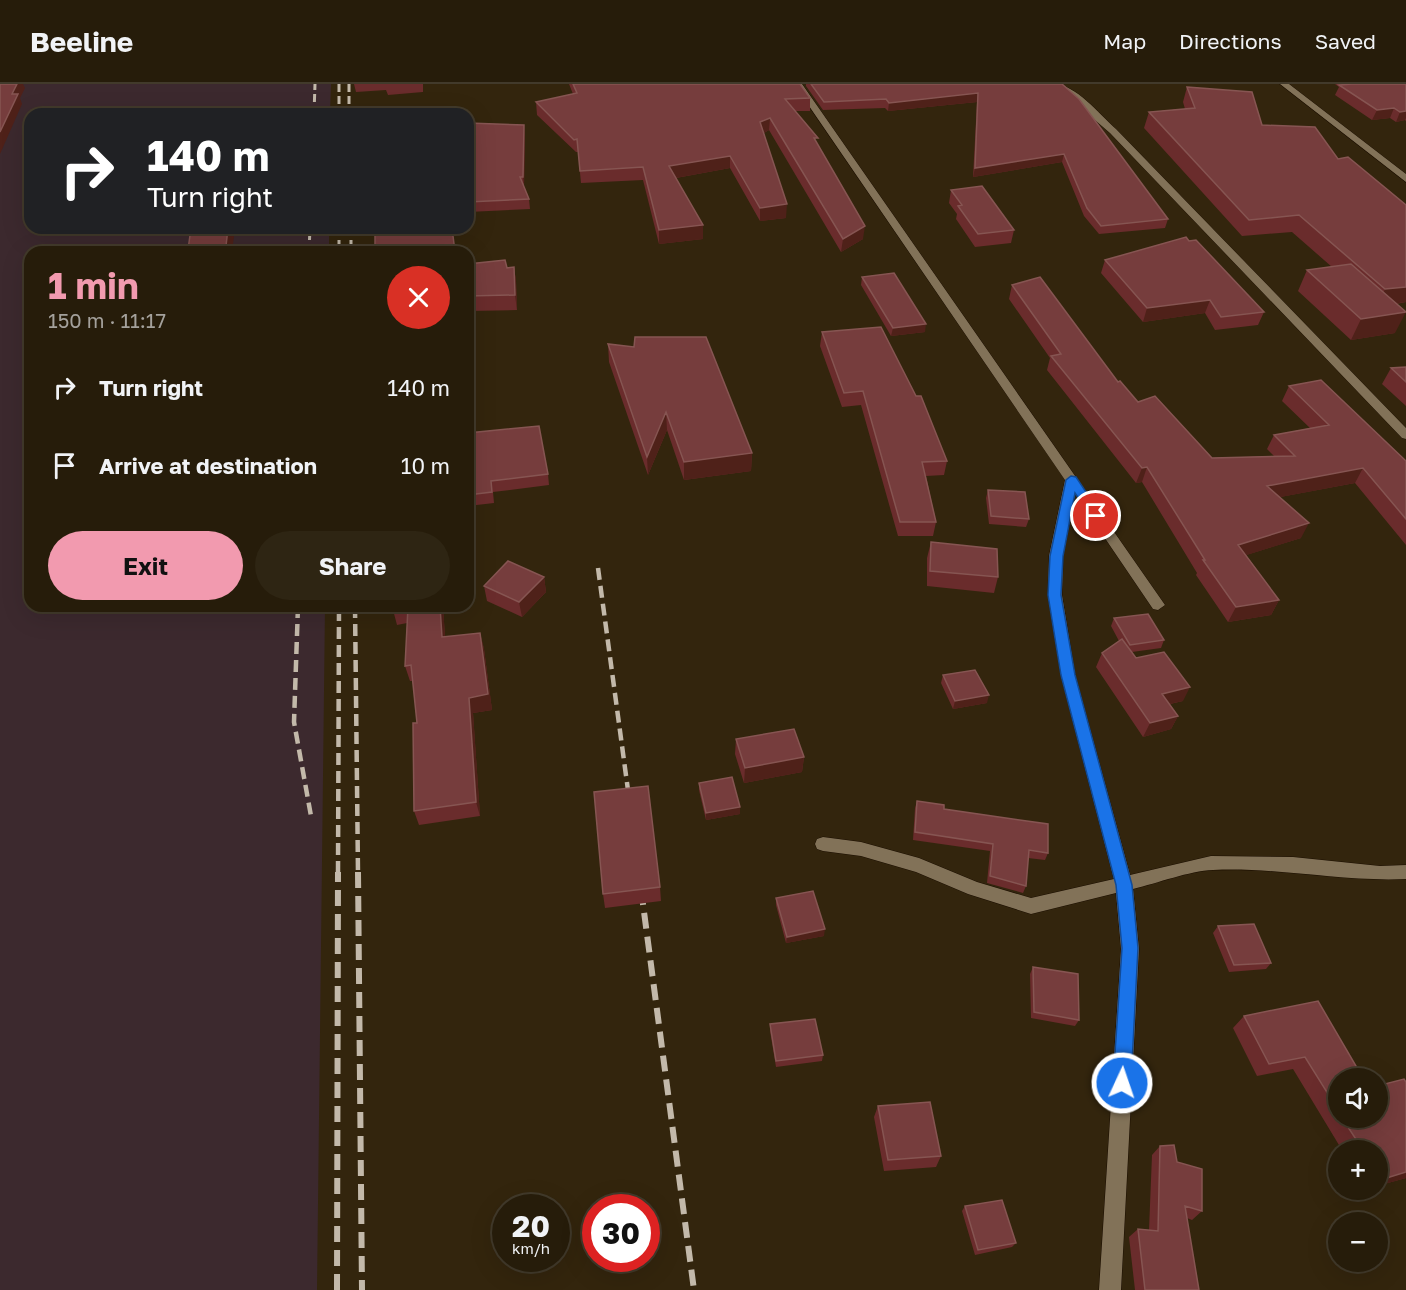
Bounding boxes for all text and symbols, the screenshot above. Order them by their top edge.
text: Beeline [30,25,133,58]
text: Map [1103,28,1146,54]
text: Directions [1179,28,1282,54]
text: Saved [1315,28,1376,54]
text: 140 m [147,130,269,180]
icon: right [48,132,126,210]
text: Turn right [147,181,273,213]
text: 1 min [48,264,139,307]
button: close [387,266,450,329]
text: 150 m · 11:17 [48,308,166,332]
icon: right [48,371,81,404]
text: Turn right [99,374,203,401]
text: 140 m [387,374,450,401]
icon: arrive [48,449,81,482]
text: Arrive at destination [99,452,317,479]
text: 10 m [401,452,450,479]
pin [1070,490,1121,541]
icon: arrive [1079,499,1112,532]
button: Exit [48,531,243,600]
button: Share [255,531,450,600]
position arrow [1090,1051,1154,1115]
map controls [1328,1068,1388,1272]
button: sound [1328,1068,1388,1128]
button: + [1328,1140,1388,1200]
speed limit sign: 30 [582,1194,660,1272]
text: 20 [512,1208,550,1244]
button: − [1328,1212,1388,1272]
text: km/h [512,1239,550,1257]

